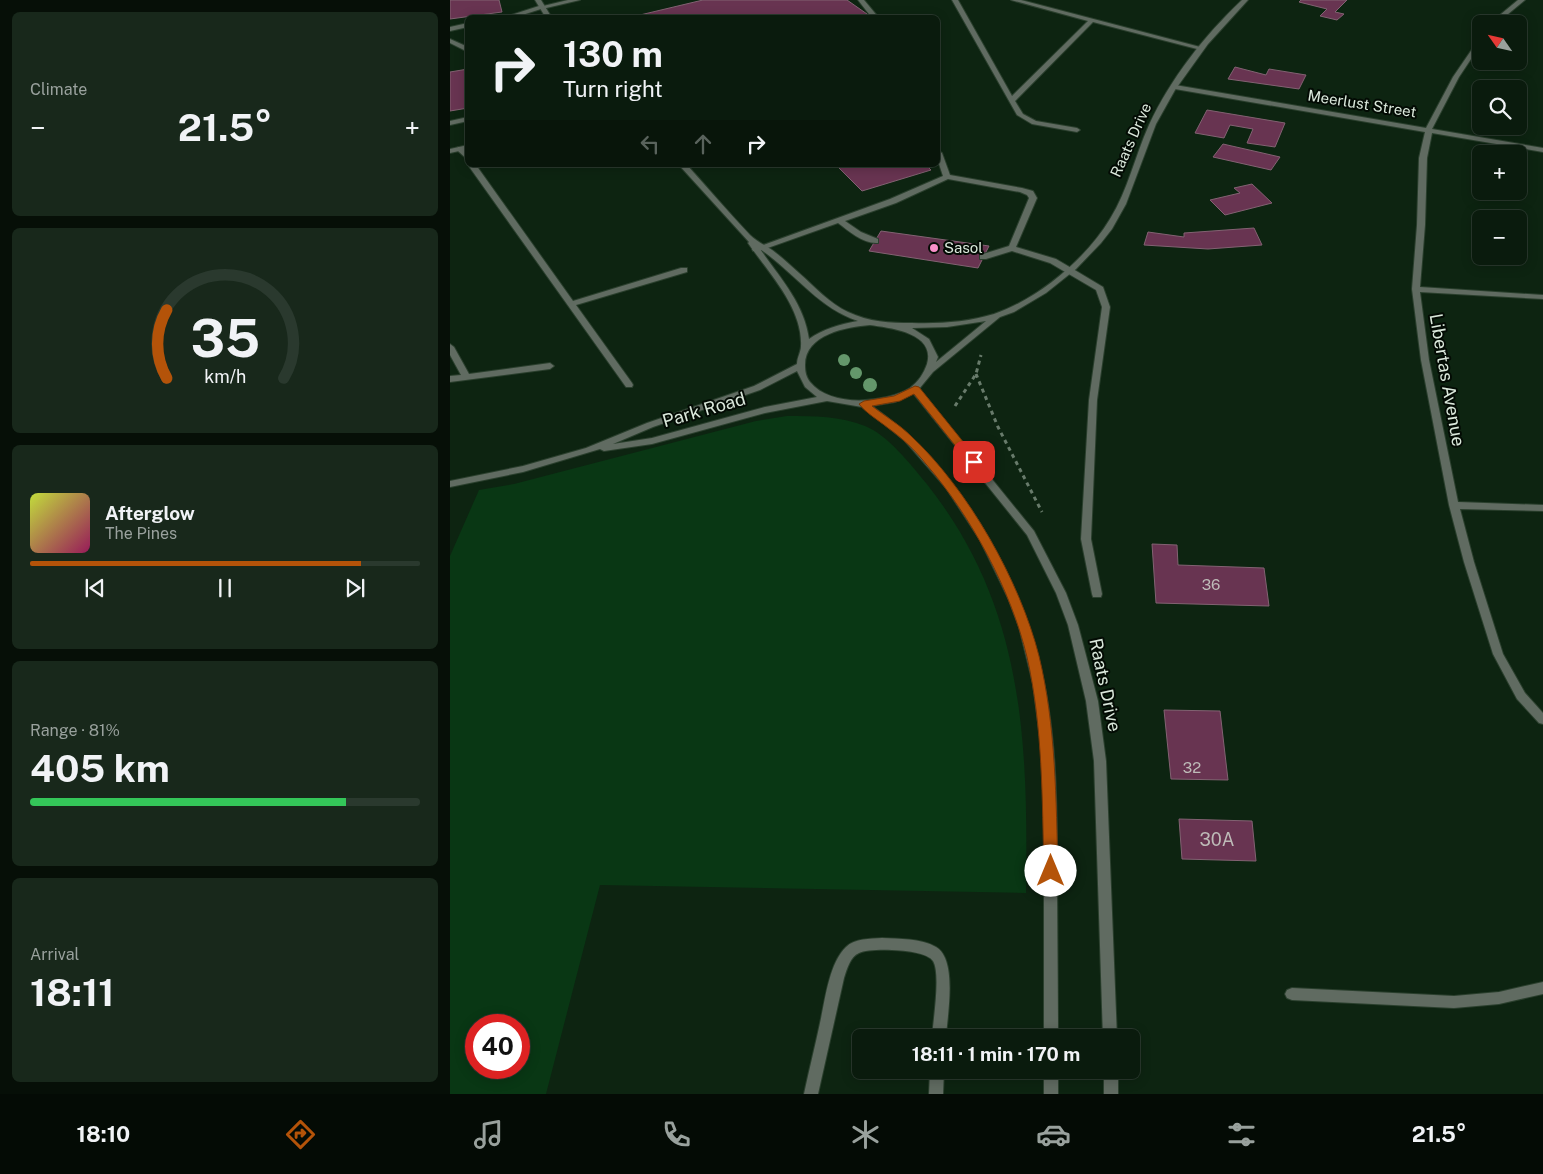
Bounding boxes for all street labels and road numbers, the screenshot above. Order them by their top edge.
street label: Meerlust Street [1307,87,1418,121]
street label: Raats Drive [1107,100,1154,179]
street label: Libertas Avenue [1425,312,1470,448]
street label: Park Road [660,388,748,431]
street label: Raats Drive [1085,636,1126,734]

